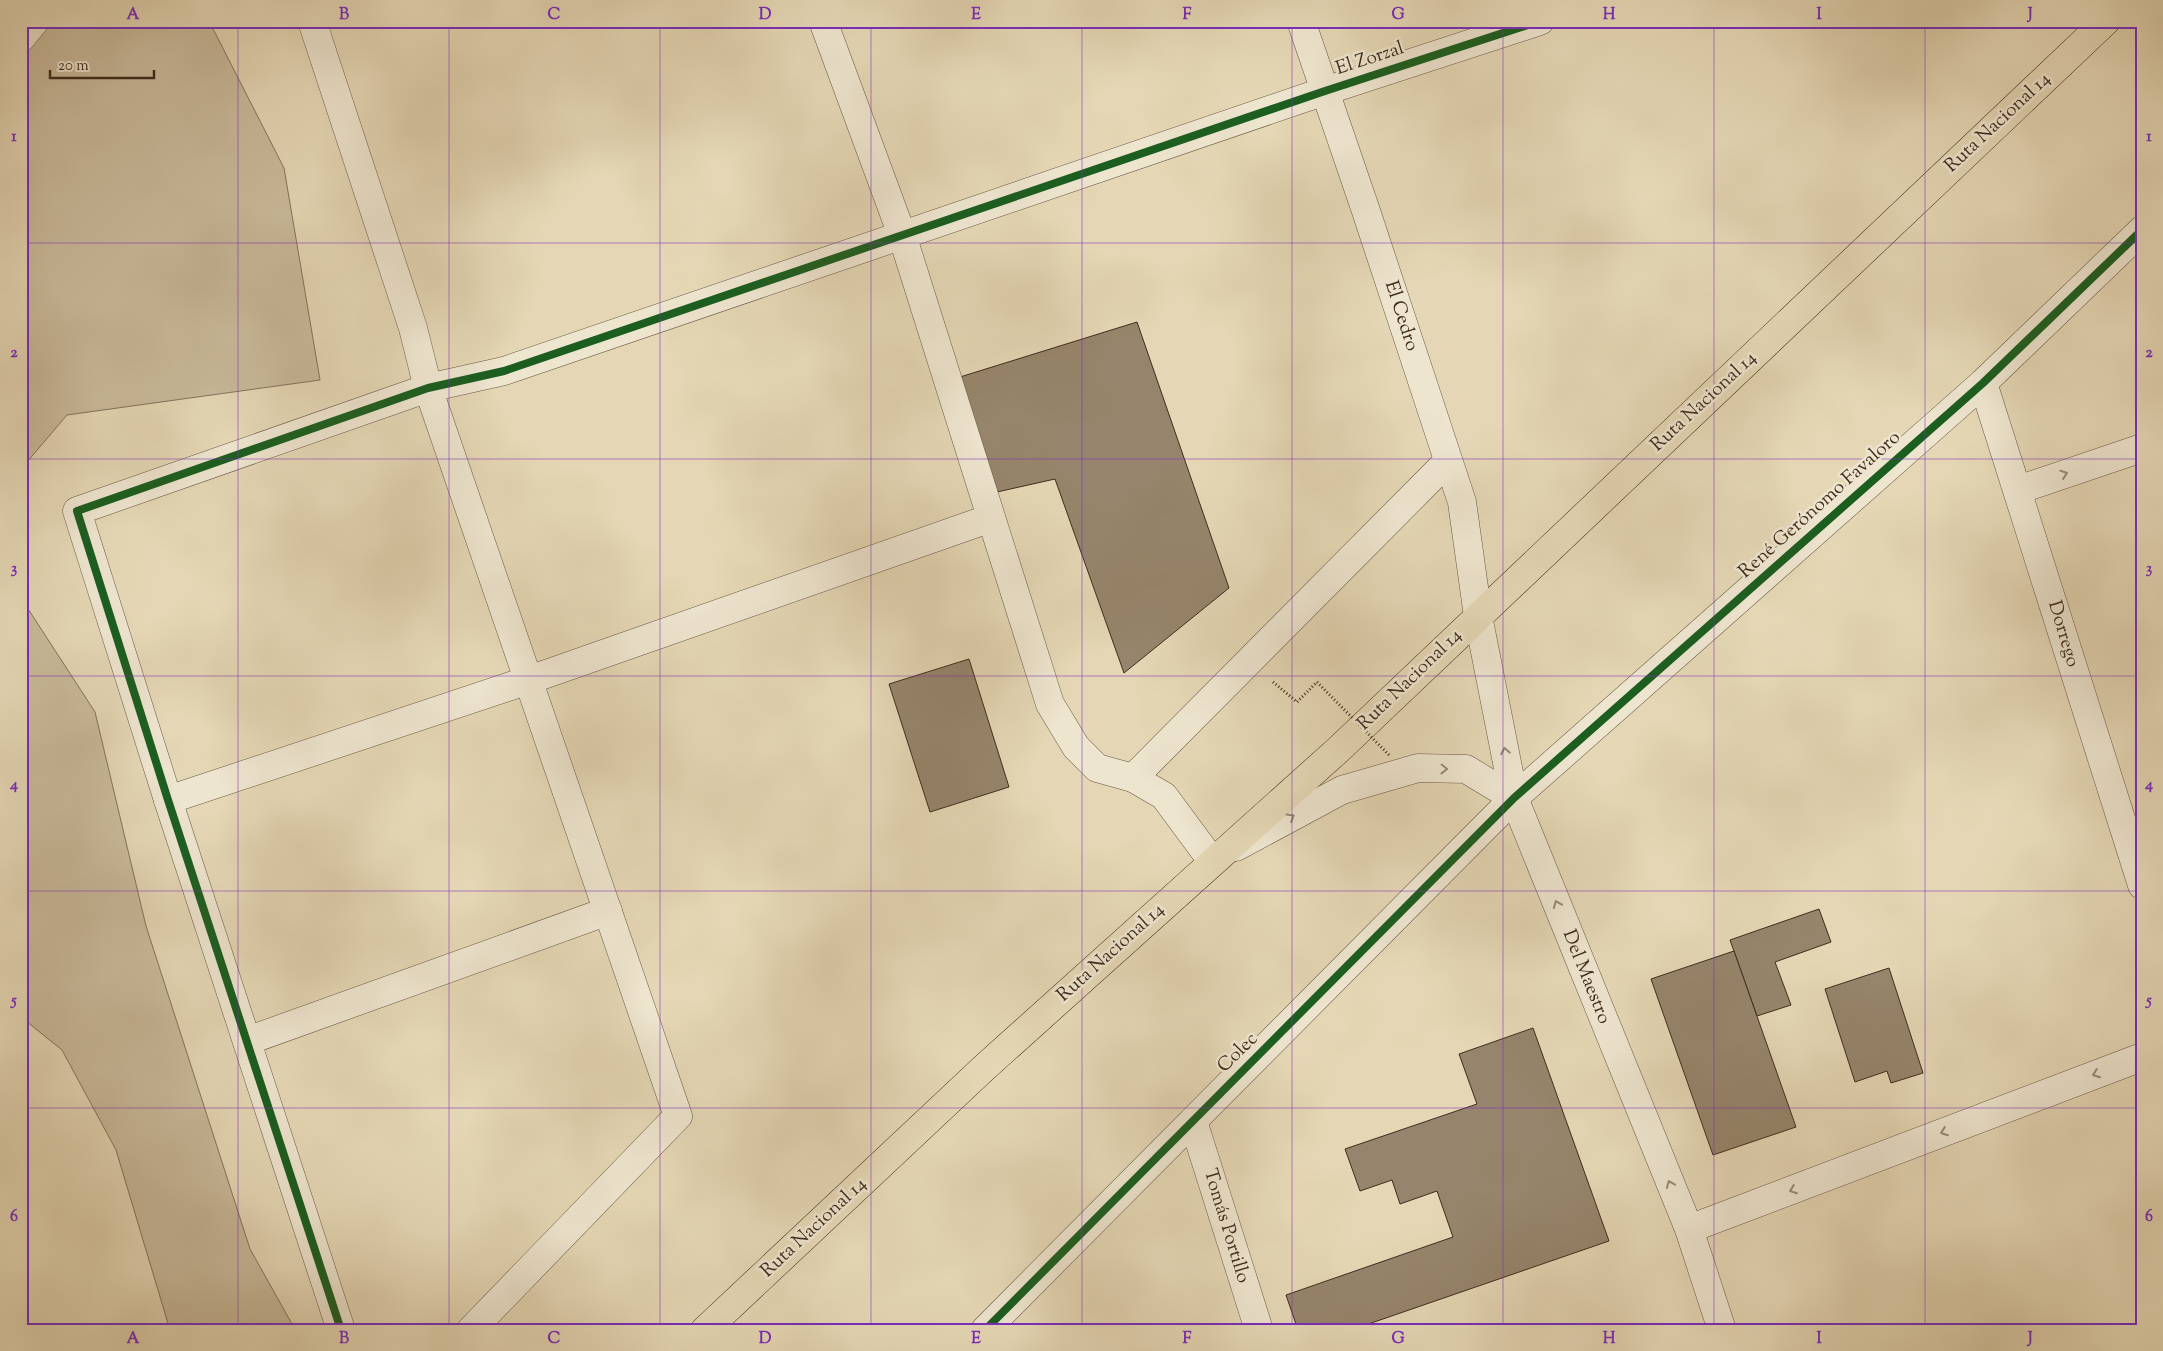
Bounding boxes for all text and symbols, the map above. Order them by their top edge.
text: A [127,4,140,27]
text: B [339,4,349,27]
text: C [548,4,561,27]
text: D [759,4,772,27]
text: E [971,4,981,27]
text: F [1183,4,1192,27]
text: G [1391,4,1405,27]
text: H [1603,4,1616,27]
text: I [1816,4,1822,27]
text: J [2026,4,2033,27]
street label: El Zorzal [1332,35,1408,83]
scale bar [50,48,154,80]
text: 20 m [58,56,89,77]
street label: Ruta Nacional 14 [1939,66,2057,179]
text: 1 [11,126,17,149]
text: 1 [2146,126,2152,149]
street label: El Cedro [1377,277,1425,355]
text: 2 [10,342,18,365]
text: 2 [2145,342,2153,365]
street label: Ruta Nacional 14 [1645,345,1763,458]
street label: René Gerónomo Favaloro [1733,425,1907,585]
one-way arrow [2059,470,2068,480]
text: 3 [11,558,18,581]
text: 3 [2146,558,2153,581]
street label: Dorrego [2040,597,2086,671]
street label: Ruta Nacional 14 [1352,623,1469,737]
one-way arrow [1500,746,1510,755]
one-way arrow [1440,764,1448,774]
text: 4 [9,774,18,797]
text: 4 [2144,774,2153,797]
one-way arrow [1286,814,1295,824]
street label: Ruta Nacional 14 [1051,897,1171,1009]
one-way arrow [1553,900,1563,909]
street label: Del Maestro [1555,926,1617,1028]
text: 5 [9,990,17,1013]
text: 5 [2144,990,2152,1013]
street label: Colec [1212,1026,1265,1079]
one-way arrow [2092,1068,2101,1078]
one-way arrow [1941,1126,1949,1136]
street label: Tomás Portillo [1196,1166,1256,1286]
street label: Ruta Nacional 14 [755,1171,873,1284]
one-way arrow [1666,1180,1677,1189]
one-way arrow [1789,1184,1797,1194]
text: 6 [10,1206,18,1229]
text: 6 [2145,1206,2153,1229]
text: A [127,1328,140,1351]
text: B [339,1328,349,1351]
text: C [548,1328,561,1351]
text: D [759,1328,772,1351]
text: E [971,1328,981,1351]
text: F [1183,1328,1192,1351]
text: G [1391,1328,1405,1351]
text: H [1603,1328,1616,1351]
text: I [1816,1328,1822,1351]
text: J [2026,1328,2033,1351]

